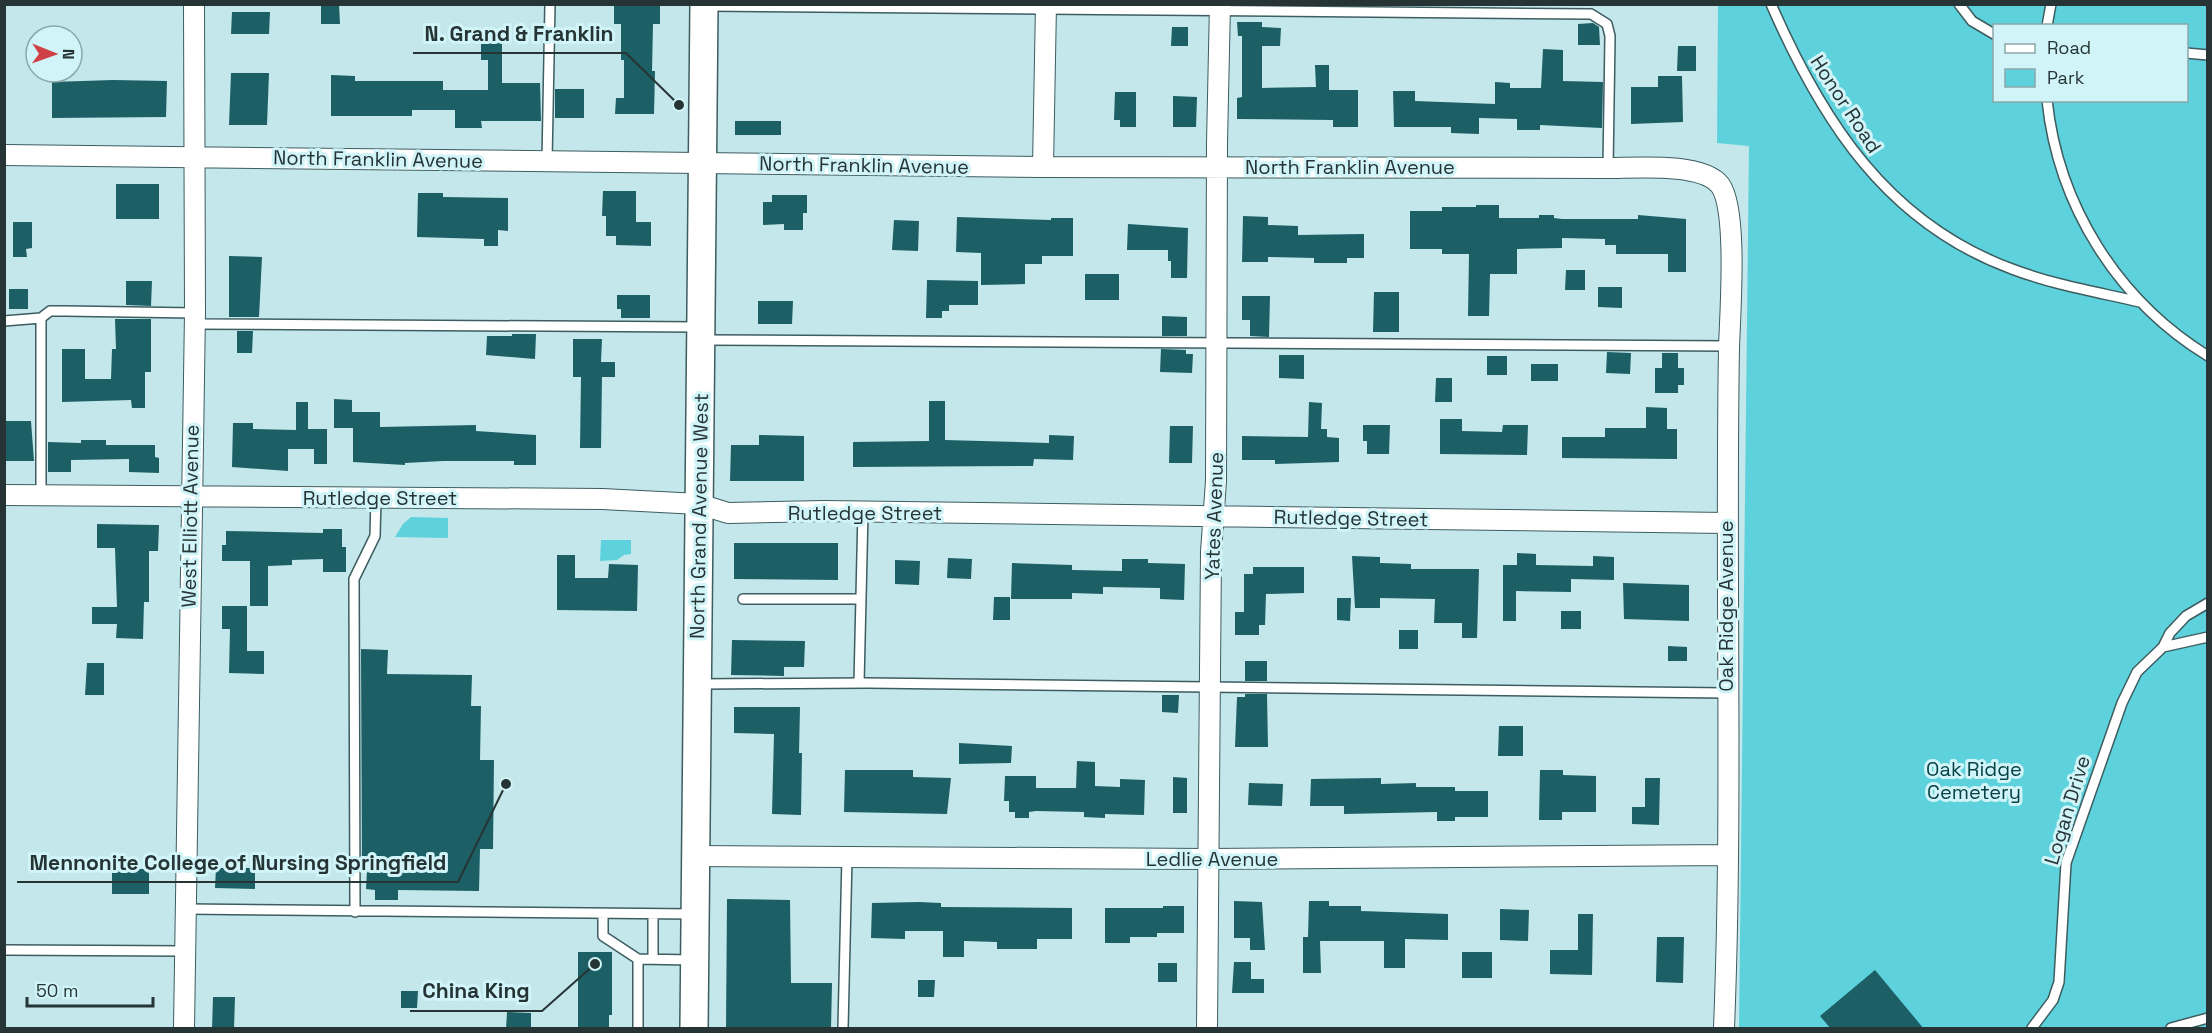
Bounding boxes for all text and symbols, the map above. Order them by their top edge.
callout: N. Grand & Franklin [413,14,626,53]
text: N. Grand & Franklin [425,20,613,47]
north arrow [24,24,84,84]
legend [1993,24,2188,102]
text: Road [2047,36,2091,59]
text: N [58,49,79,60]
street label: Honor Road [1805,50,1887,158]
text: Park [2047,66,2085,89]
street label: North Franklin Avenue [273,144,483,174]
street label: North Franklin Avenue [759,150,969,180]
street label: North Franklin Avenue [1245,154,1455,180]
street label: North Grand Avenue West [684,393,714,639]
street label: West Elliott Avenue [175,424,205,608]
street label: Yates Avenue [1199,451,1229,581]
street label: Rutledge Street [303,485,457,511]
street label: Rutledge Street [788,500,942,526]
street label: Rutledge Street [1273,504,1429,532]
street label: Oak Ridge Avenue [1713,520,1739,692]
street label: Logan Drive [2038,752,2096,868]
park label: Oak Ridge Cemetery [1926,756,2022,805]
callout: Mennonite College of Nursing Springfield [17,843,458,882]
street label: Ledlie Avenue [1146,846,1278,872]
text: Mennonite College of Nursing Springfield [30,849,447,876]
scale bar [27,970,153,1008]
callout: China King [410,972,542,1011]
text: China King [422,977,530,1004]
text: 50 m [36,979,78,1002]

